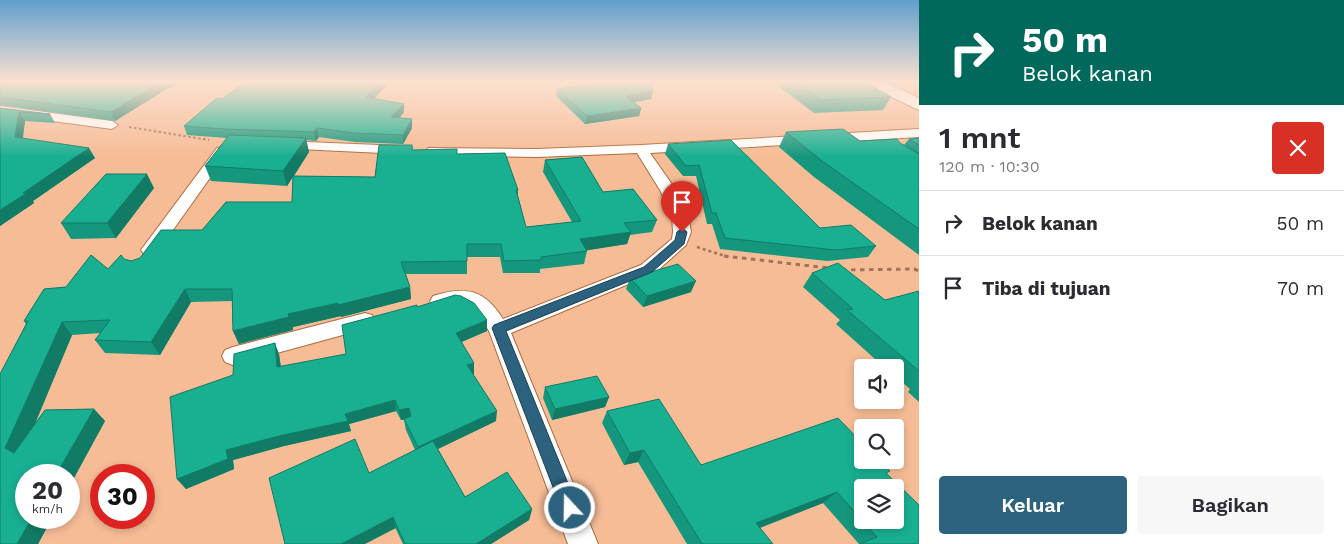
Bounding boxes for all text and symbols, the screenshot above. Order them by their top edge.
text: 50 m [1022,19,1108,61]
icon: right [939,20,1004,85]
text: Belok kanan [1022,61,1153,86]
text: 1 mnt [939,120,1020,155]
button: close [1272,122,1324,174]
text: 120 m · 10:30 [939,157,1040,176]
pin [661,181,703,232]
icon: arrive [668,188,696,216]
icon: right [939,209,967,237]
text: Belok kanan [982,212,1098,235]
text: 50 m [1277,212,1324,235]
icon: arrive [939,274,967,302]
text: Tiba di tujuan [982,277,1111,300]
text: 70 m [1277,277,1324,300]
map controls [854,359,904,529]
button: sound [854,359,904,409]
button: search [854,419,904,469]
speed limit sign: 30 [90,464,155,529]
text: 20 [32,476,63,505]
button: Keluar [939,476,1127,534]
button: Bagikan [1137,476,1324,534]
button: layers [854,479,904,529]
position arrow [543,481,595,533]
text: km/h [32,502,63,516]

